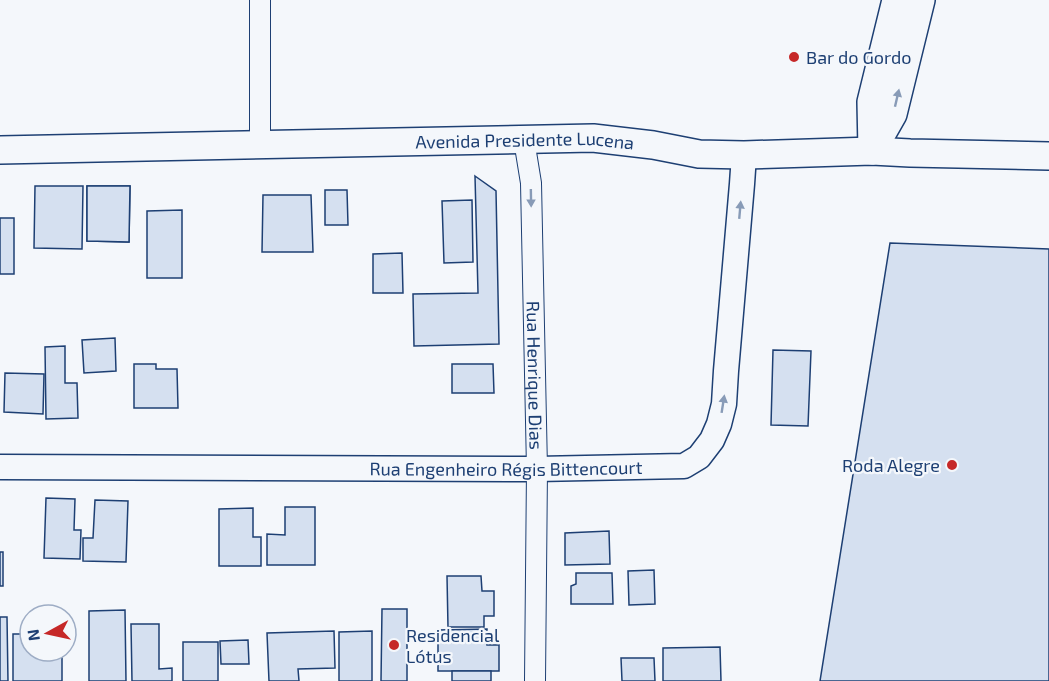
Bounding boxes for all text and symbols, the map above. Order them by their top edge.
place label: Bar do Gordo [806,46,912,68]
marker: Bar do Gordo [787,50,801,64]
one-way arrow [892,89,902,107]
street label: Avenida Presidente Lucena [415,127,636,154]
one-way arrow [526,189,536,208]
one-way arrow [735,201,745,220]
street label: Rua Henrique Dias [522,301,548,450]
one-way arrow [719,395,728,414]
place label: Roda Alegre [842,454,940,476]
street label: Rua Engenheiro Régis Bittencourt [369,456,643,480]
marker: Roda Alegre [945,458,959,472]
north arrow [18,603,78,663]
place label: Residencial Lótus [406,624,500,667]
text: N [22,628,43,642]
marker: Residencial Lótus [387,638,401,652]

